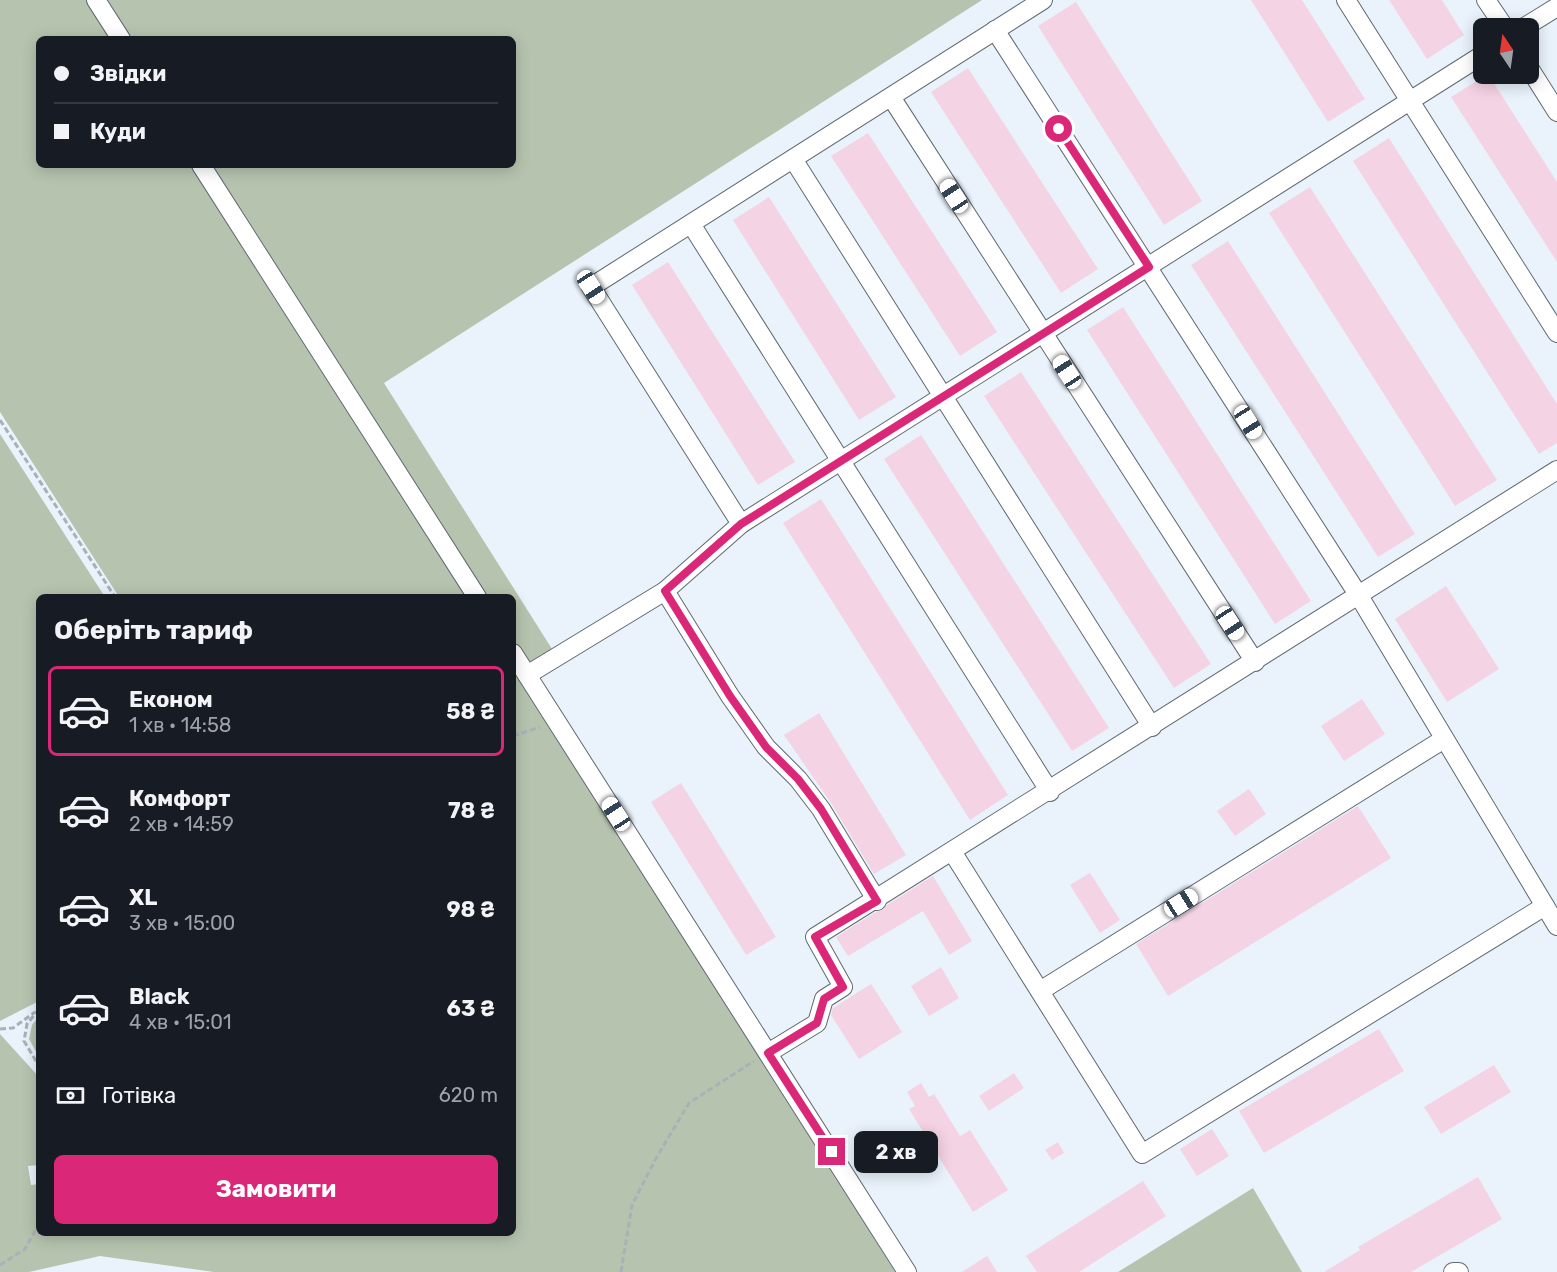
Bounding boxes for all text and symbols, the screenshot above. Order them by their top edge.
north arrow [1473,18,1539,84]
map controls [1473,18,1539,84]
text: Звідки [90,60,166,87]
route start [1045,115,1072,142]
text: Куди [90,118,146,145]
car [937,176,971,216]
car [574,267,608,307]
car [1050,352,1084,392]
car [1231,402,1265,442]
car [1213,603,1247,643]
text: Оберіть тариф [54,614,253,646]
icon: car [57,684,111,738]
text: Економ [129,686,213,713]
text: 58 ₴ [446,698,495,725]
text: 1 хв · 14:58 [129,713,232,737]
icon: car [57,783,111,837]
text: Комфорт [129,785,230,812]
car [599,794,633,834]
text: 78 ₴ [448,797,495,824]
text: 2 хв · 14:59 [129,812,234,836]
icon: car [57,882,111,936]
text: XL [129,884,157,911]
car [1161,886,1201,920]
text: 98 ₴ [446,896,495,923]
text: 3 хв · 15:00 [129,911,235,935]
icon: car [57,981,111,1035]
text: Black [129,983,190,1010]
text: 63 ₴ [447,995,495,1022]
text: 4 хв · 15:01 [129,1010,232,1034]
icon: cash [54,1079,87,1112]
text: Готівка [102,1082,176,1109]
text: 620 m [439,1083,498,1107]
callout: 2 хв [853,1131,937,1173]
route end [818,1138,845,1165]
text: 2 хв [875,1140,917,1164]
button: Замовити [54,1155,498,1224]

